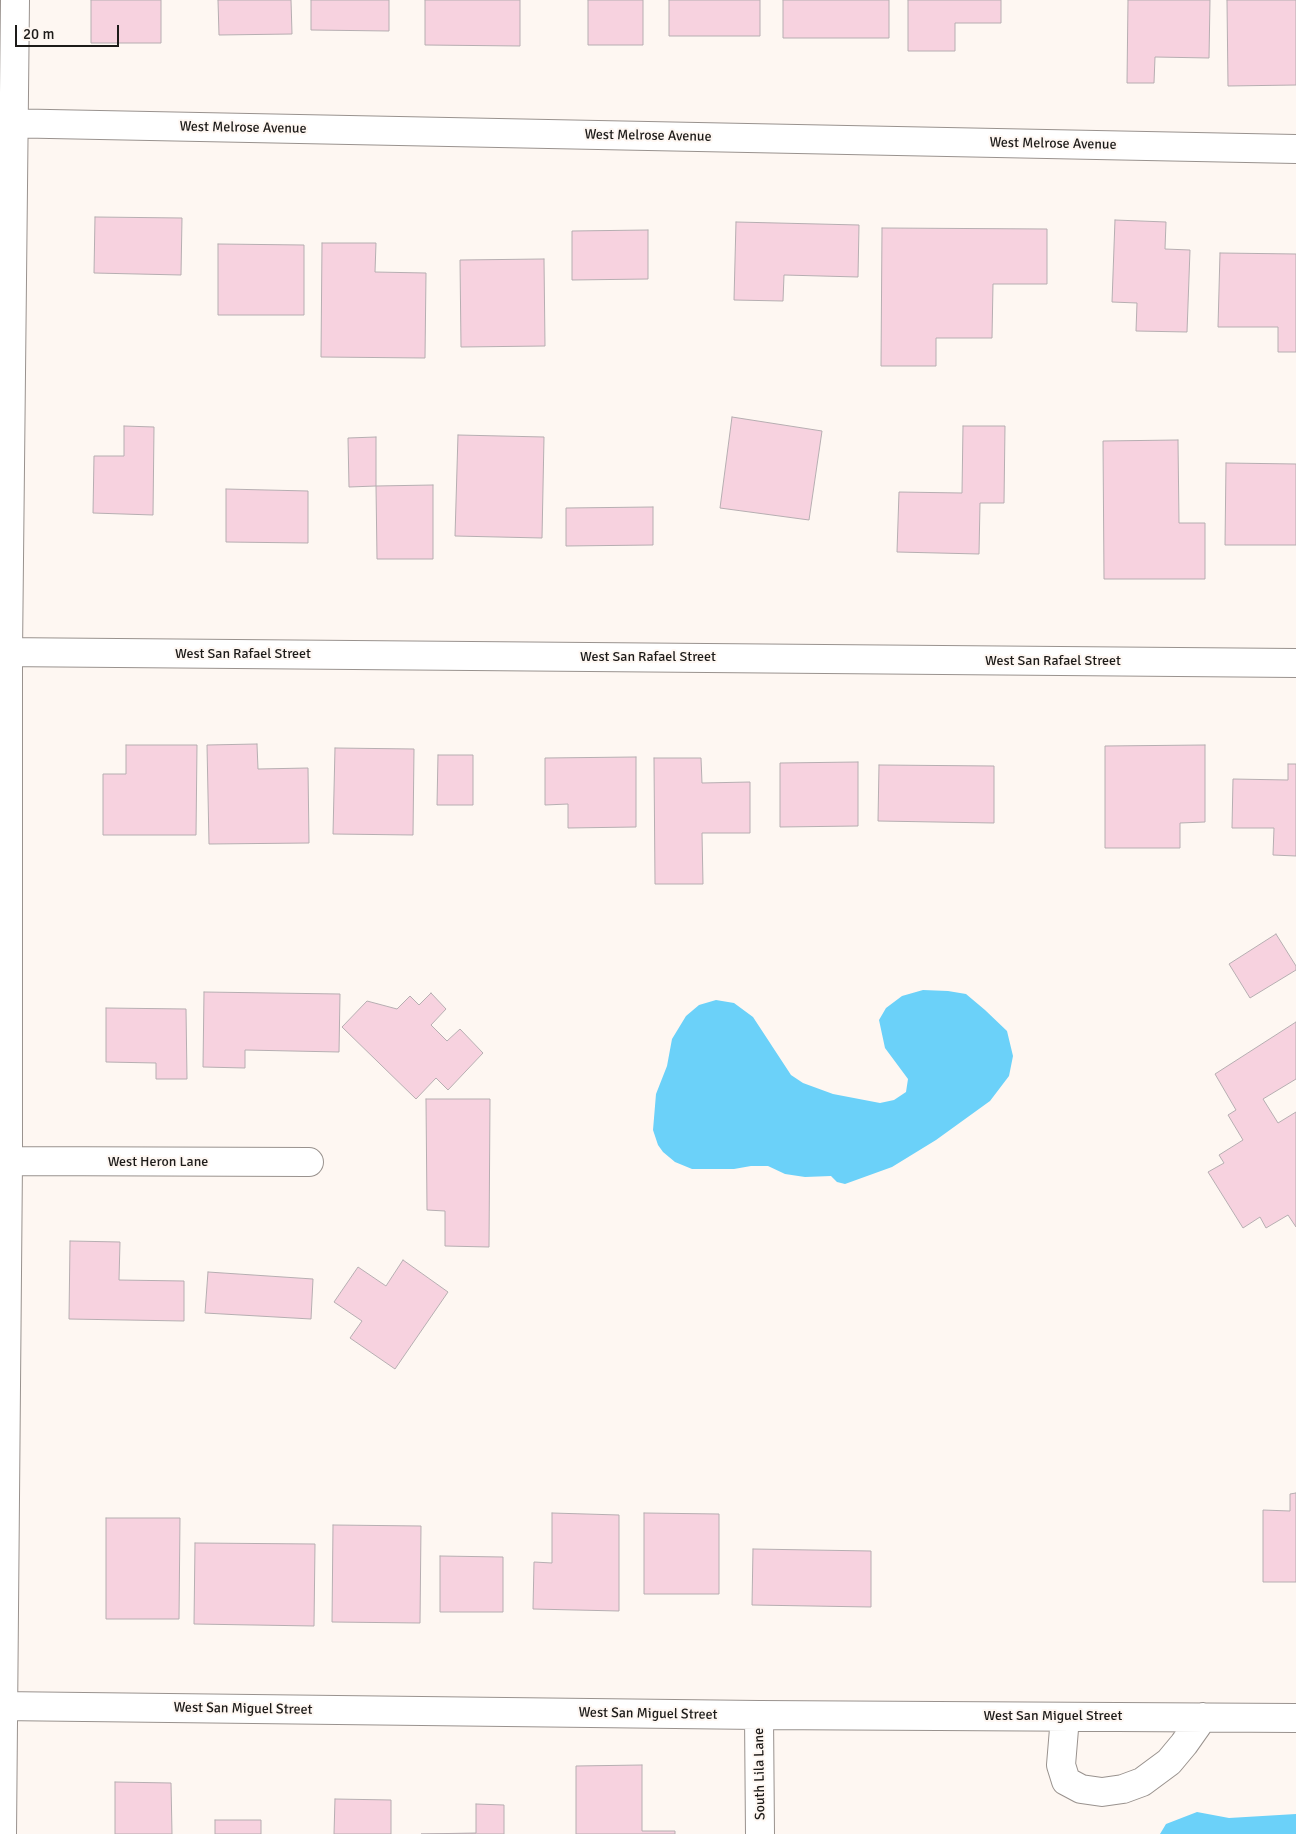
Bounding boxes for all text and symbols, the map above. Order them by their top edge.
scale bar [18,15,121,47]
text: 20 m [23,25,54,43]
street label: West Melrose Avenue [179,118,307,138]
street label: West Melrose Avenue [584,126,712,146]
street label: West Melrose Avenue [989,134,1117,154]
street label: West San Rafael Street [175,646,311,662]
street label: West San Rafael Street [580,649,716,665]
street label: West San Rafael Street [985,653,1121,669]
street label: West Heron Lane [108,1154,208,1170]
street label: West San Miguel Street [173,1699,313,1719]
street label: West San Miguel Street [578,1704,718,1724]
street label: West San Miguel Street [984,1708,1122,1724]
street label: South Lila Lane [751,1728,769,1820]

